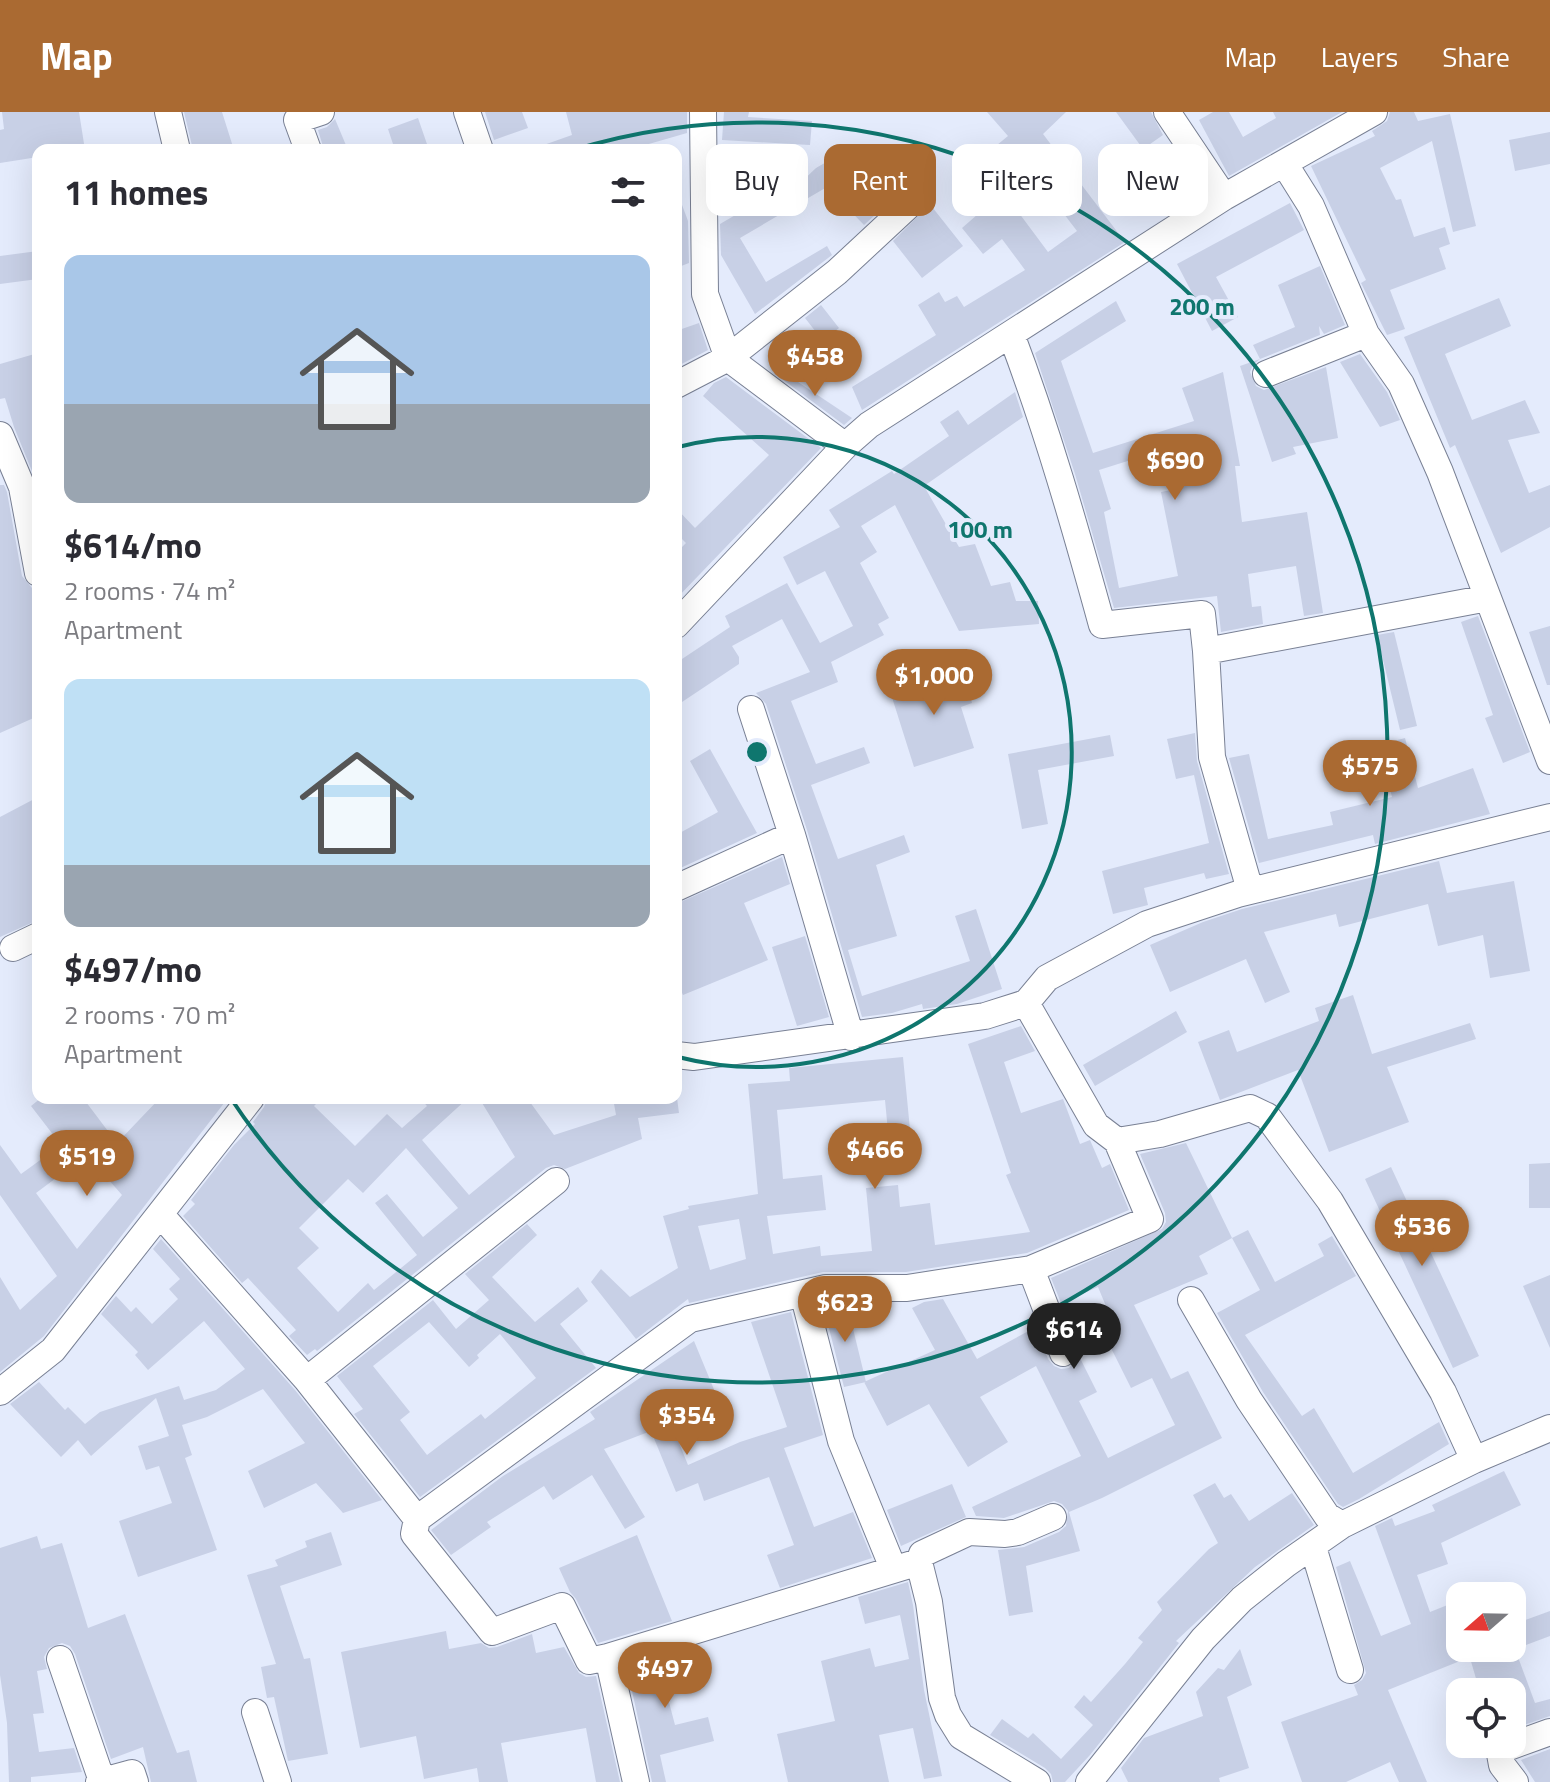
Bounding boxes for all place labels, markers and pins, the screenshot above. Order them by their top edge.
pin: $458 [768,330,862,398]
pin: $690 [1128,434,1222,502]
pin: $1,000 [869,649,999,717]
centre of rings [743,738,771,766]
pin: $575 [1323,740,1417,808]
pin: $466 [828,1123,922,1191]
pin: $519 [40,1130,134,1198]
pin: $536 [1375,1200,1469,1268]
pin: $623 [798,1276,892,1344]
pin: $614 [1027,1303,1121,1371]
pin: $354 [640,1389,734,1457]
pin: $497 [618,1642,712,1710]

